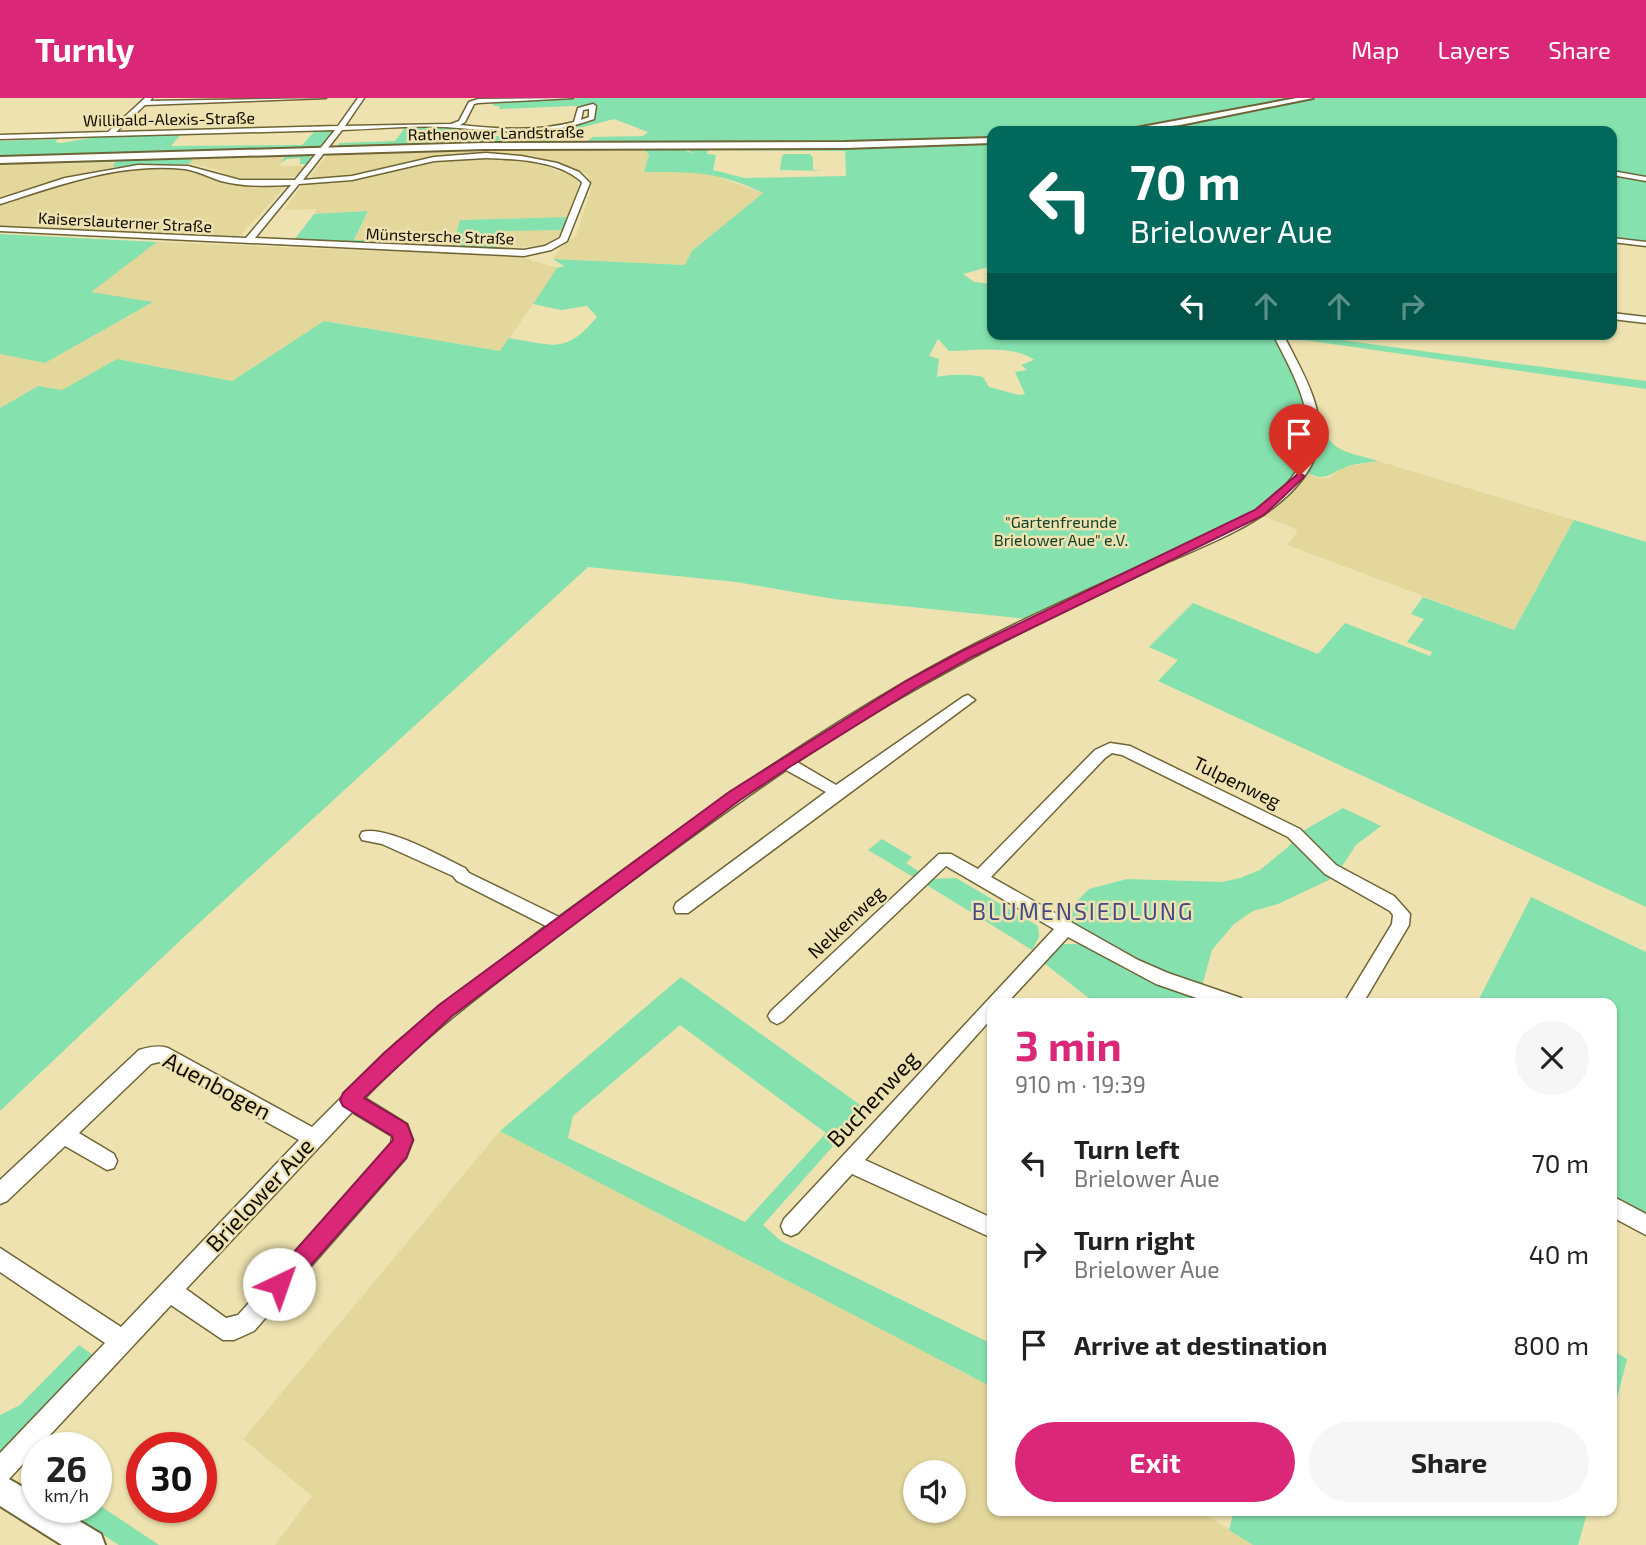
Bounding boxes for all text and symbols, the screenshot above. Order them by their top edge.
text: Turnly [35,29,134,69]
text: Map [1351,35,1399,64]
text: Layers [1437,35,1510,64]
text: Share [1548,35,1611,64]
street label: Willibald-Alexis-Straße [83,108,255,129]
street label: Rathenower Landstraße [408,121,584,144]
text: 70 m [1130,151,1241,210]
icon: left [1015,154,1106,245]
street label: Kaiserslauterner Straße [37,207,213,236]
text: Brielower Aue [1130,211,1333,249]
street label: Münstersche Straße [365,223,515,248]
icon: left [1174,287,1212,325]
icon: ahead [1247,287,1285,325]
icon: ahead [1320,287,1358,325]
icon: right [1393,287,1431,325]
pin [1269,404,1329,476]
icon: arrive [1280,415,1318,453]
park label: "Gartenfreunde Brielower Aue" e.V. [994,512,1128,549]
street label: Tulpenweg [1190,751,1285,813]
street label: Nelkenweg [803,880,889,963]
district label: BLUMENSIEDLUNG [972,897,1194,925]
text: 3 min [1015,1019,1122,1069]
button: close [1515,1021,1589,1095]
street label: Buchenweg [821,1044,924,1152]
street label: Auenbogen [159,1045,276,1125]
text: 910 m · 19:39 [1015,1070,1146,1098]
street label: Brielower Aue [199,1131,319,1257]
text: Turn left [1074,1133,1180,1164]
icon: left [1015,1144,1053,1182]
text: 70 m [1531,1147,1589,1178]
text: Brielower Aue [1074,1164,1220,1192]
text: Turn right [1074,1224,1195,1255]
icon: right [1015,1235,1053,1273]
text: 40 m [1529,1238,1589,1269]
position arrow [242,1247,316,1321]
text: Brielower Aue [1074,1255,1220,1283]
icon: arrive [1015,1326,1053,1364]
text: Arrive at destination [1074,1329,1327,1360]
text: 800 m [1513,1329,1589,1360]
button: Exit [1015,1422,1295,1502]
button: Share [1309,1422,1589,1502]
speed limit sign: 30 [126,1432,217,1523]
text: 26 [46,1447,87,1489]
map controls [903,1460,966,1523]
button: sound [903,1460,966,1523]
text: km/h [44,1484,89,1506]

